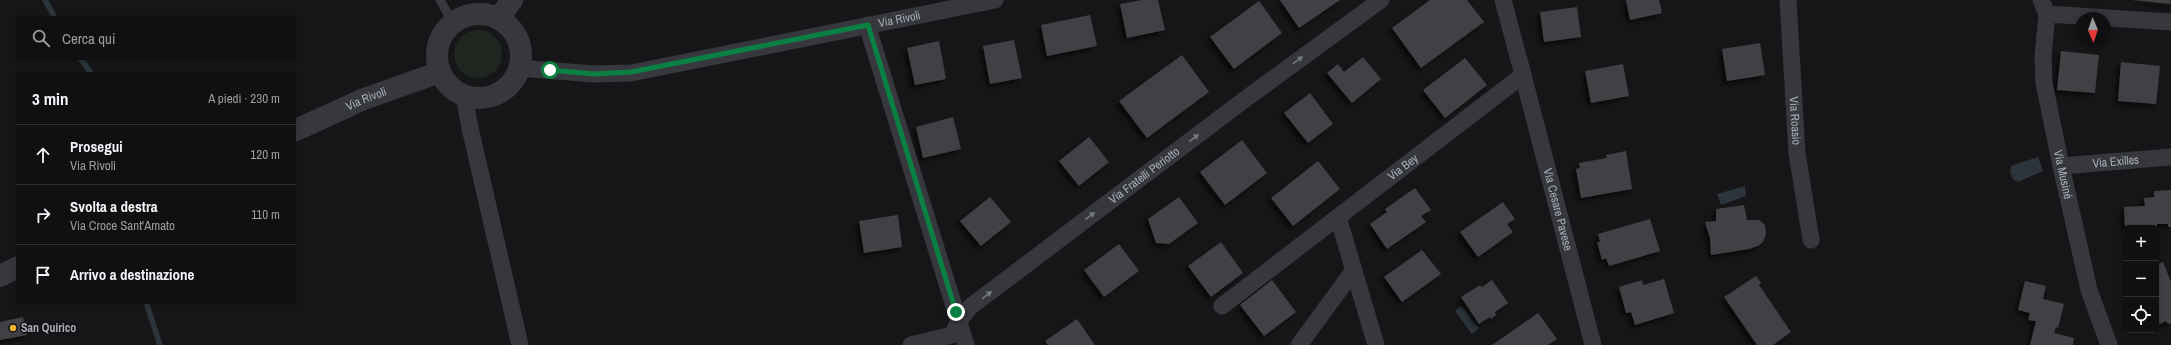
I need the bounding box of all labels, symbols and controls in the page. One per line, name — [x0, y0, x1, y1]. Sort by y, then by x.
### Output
street label: Via Rivoli — [877, 7, 922, 31]
north arrow — [2075, 12, 2111, 48]
search box — [16, 16, 296, 60]
icon: search — [30, 27, 52, 49]
text: Cerca qui — [62, 28, 115, 49]
one-way arrow — [1293, 56, 1304, 64]
route start — [541, 61, 559, 79]
street label: Via Rivoli — [343, 84, 389, 114]
text: 3 min — [32, 87, 68, 110]
text: A piedi · 230 m — [208, 90, 280, 107]
street label: Via Roasio — [1786, 96, 1805, 146]
one-way arrow — [1188, 133, 1199, 142]
text: Prosegui — [70, 136, 123, 157]
street label: Via Fratelli Periotto — [1106, 143, 1183, 207]
icon: ahead — [32, 144, 54, 166]
text: 120 m — [250, 146, 280, 163]
street label: Via Musiné — [2050, 149, 2076, 201]
street label: Via Bey — [1384, 150, 1421, 184]
street label: Via Exilles — [2092, 152, 2140, 171]
text: Via Rivoli — [70, 157, 116, 174]
street label: Via Cesare Pavese — [1540, 167, 1576, 253]
text: Svolta a destra — [70, 196, 158, 217]
icon: right — [32, 204, 54, 226]
text: 110 m — [251, 206, 280, 223]
one-way arrow — [1085, 212, 1096, 220]
text: Via Croce Sant'Amato — [70, 217, 175, 234]
map controls — [2123, 225, 2159, 333]
button: + — [2123, 225, 2159, 261]
button: − — [2123, 261, 2159, 297]
icon: arrive — [32, 264, 54, 286]
text: Arrivo a destinazione — [70, 264, 194, 285]
one-way arrow — [981, 290, 992, 299]
button: locate — [2123, 297, 2159, 333]
route end — [947, 303, 965, 321]
place label: San Quirico — [21, 320, 76, 336]
marker: San Quirico — [8, 323, 18, 333]

